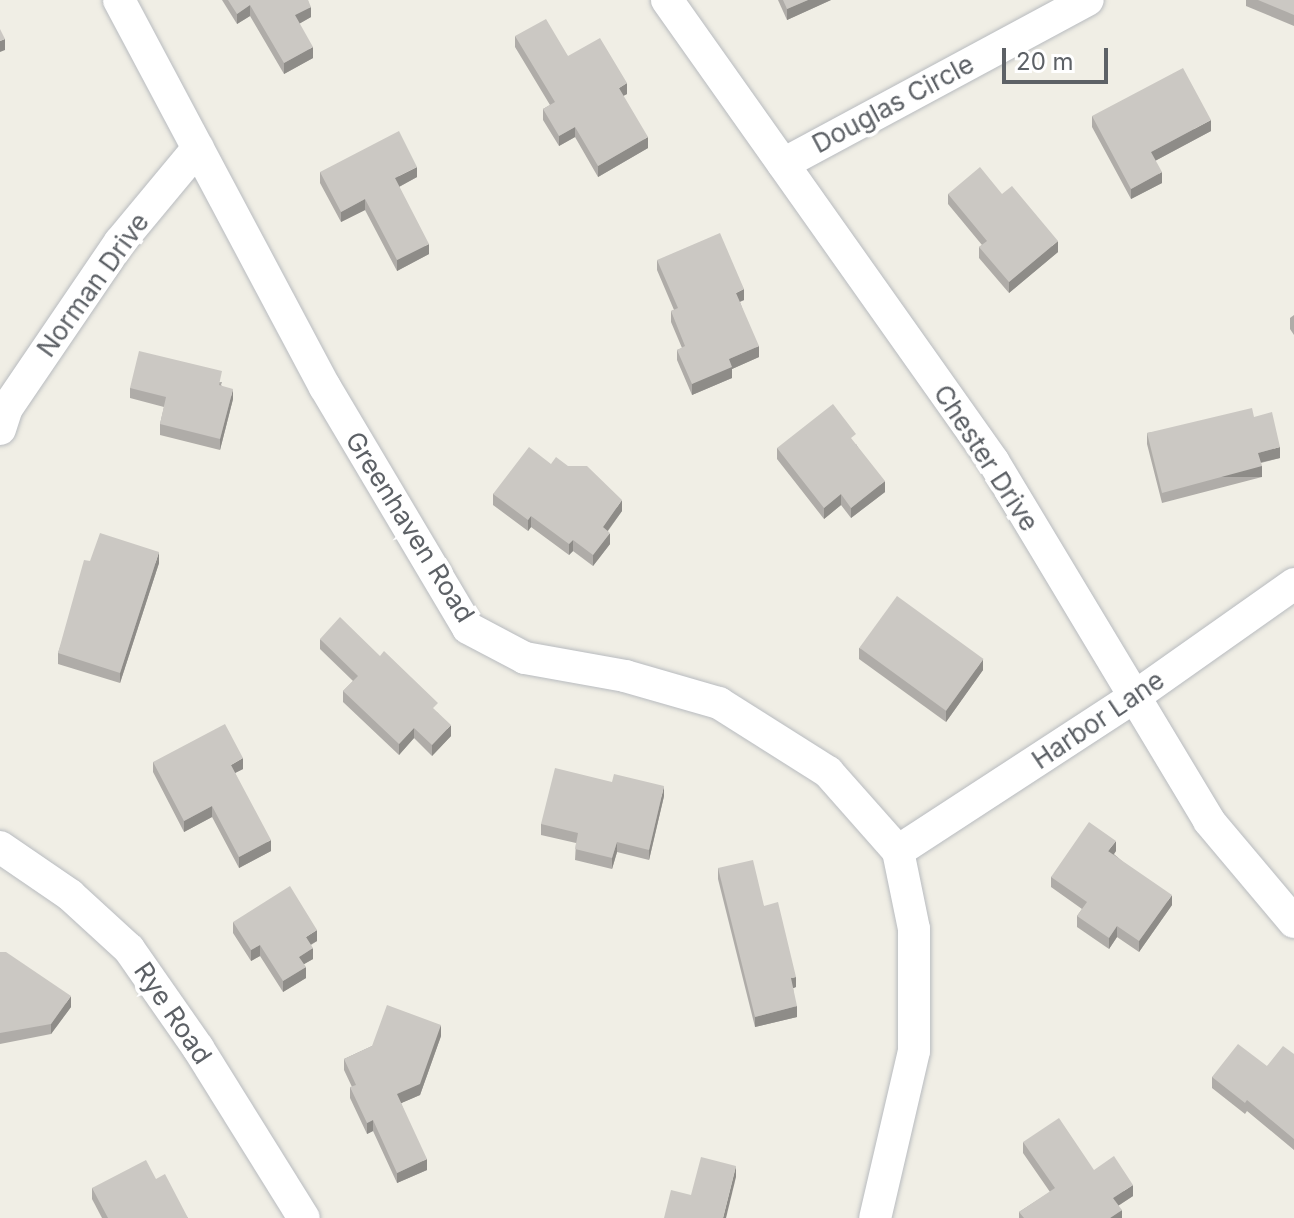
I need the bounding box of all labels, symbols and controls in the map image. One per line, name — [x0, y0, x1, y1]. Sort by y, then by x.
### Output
scale bar — [1006, 32, 1112, 82]
text: 20 m — [1016, 47, 1074, 76]
street label: Douglas Circle — [807, 48, 979, 160]
street label: Norman Drive — [30, 207, 156, 363]
street label: Chester Drive — [927, 379, 1045, 537]
street label: Greenhaven Road — [339, 426, 481, 628]
street label: Harbor Lane — [1026, 664, 1170, 776]
street label: Rye Road — [128, 956, 218, 1070]

